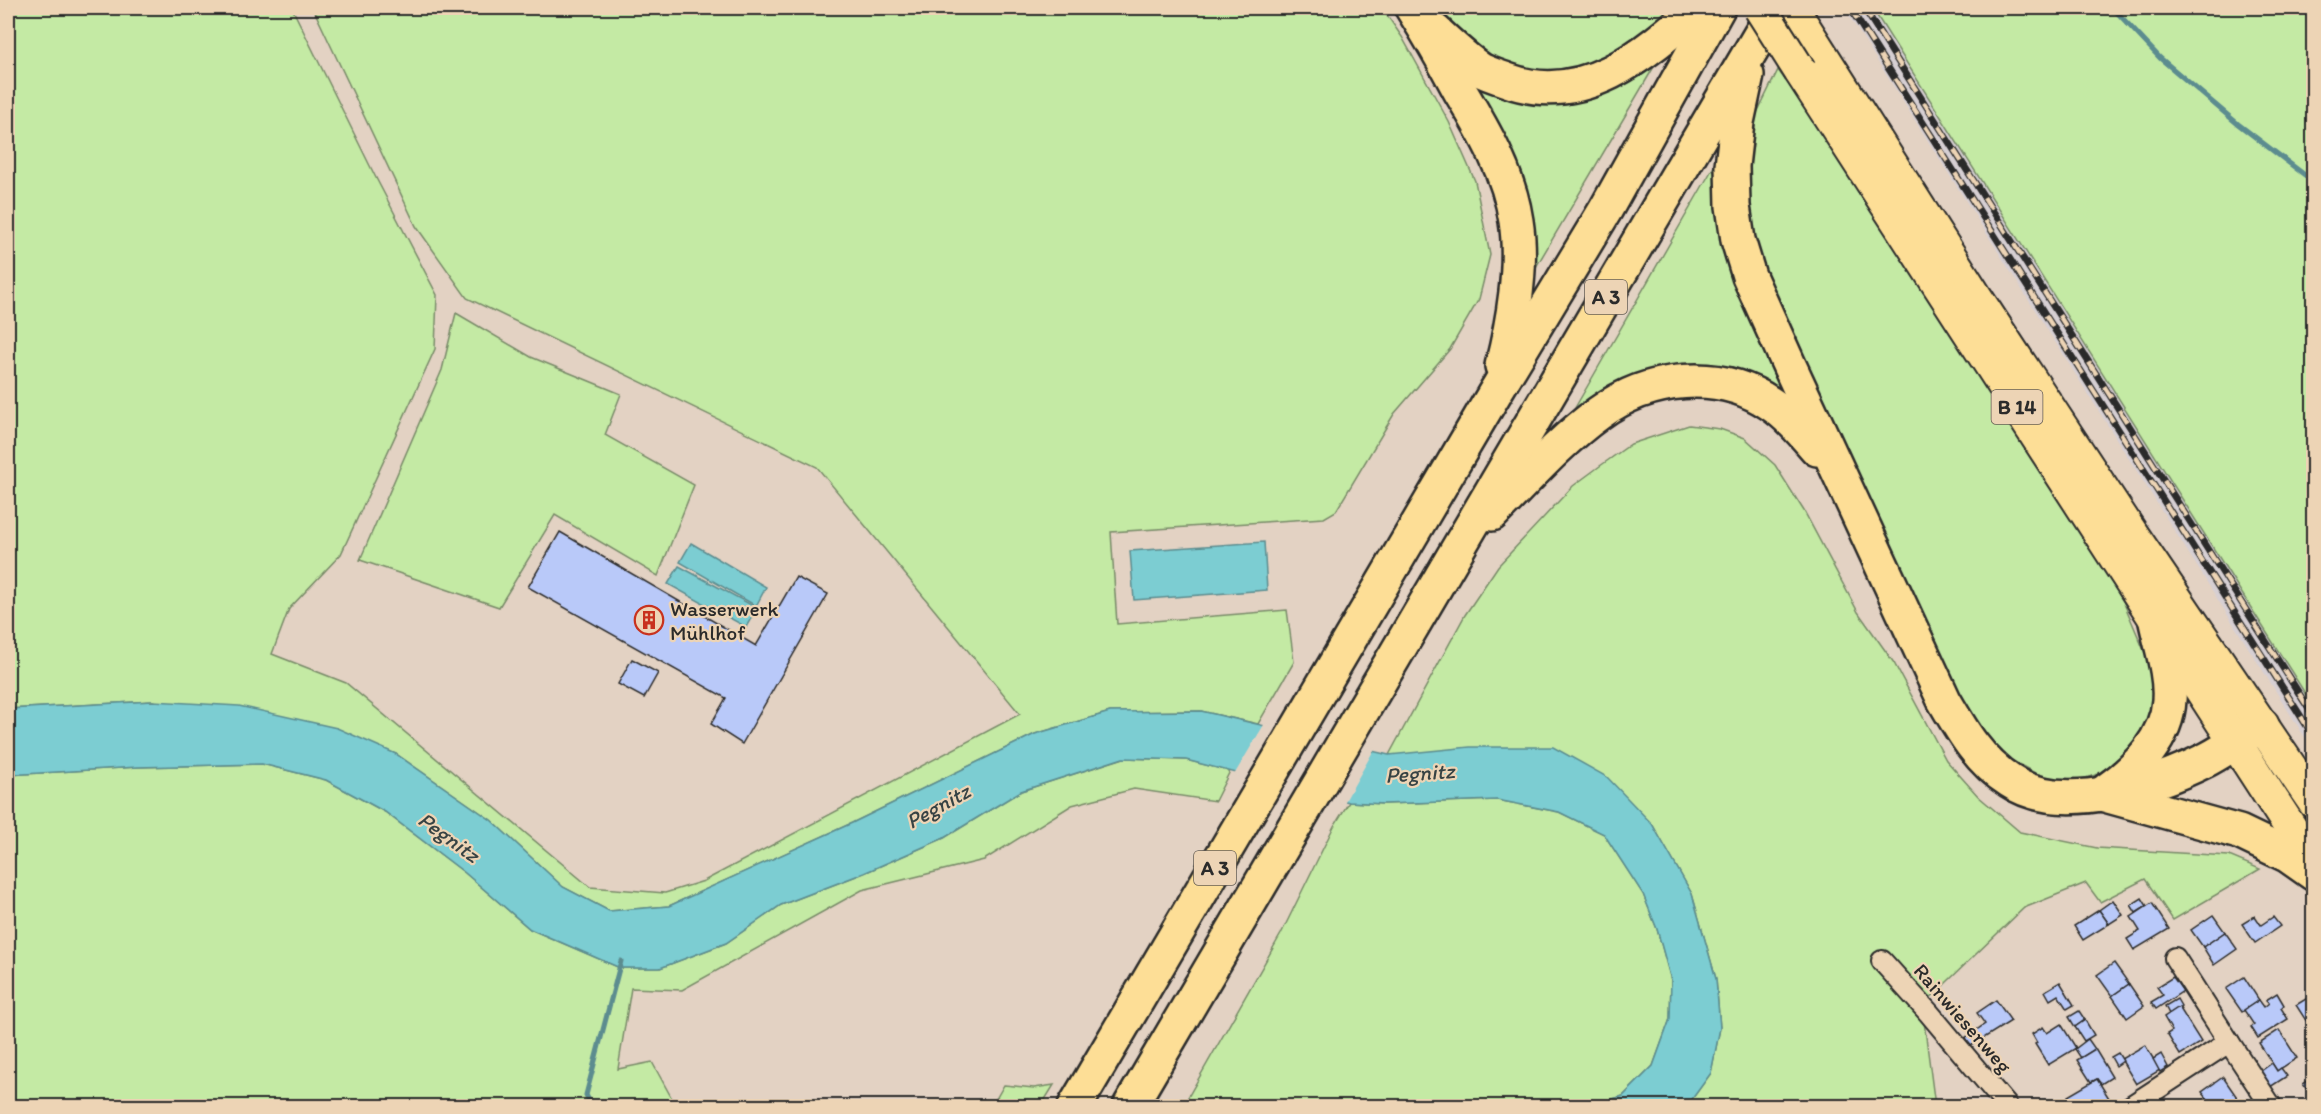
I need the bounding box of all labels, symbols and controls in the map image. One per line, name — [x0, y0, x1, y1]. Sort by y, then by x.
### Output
road number: A 3 — [1585, 280, 1627, 314]
road number: B 14 — [1992, 390, 2042, 424]
place label: Wasserwerk Mühlhof — [670, 596, 778, 645]
building icon: Wasserwerk Mühlhof — [633, 604, 665, 636]
water label: Pegnitz — [1384, 757, 1457, 789]
water label: Pegnitz — [901, 776, 977, 835]
water label: Pegnitz — [413, 806, 487, 869]
road number: A 3 — [1194, 851, 1236, 885]
street label: Rainwiesenweg — [1909, 958, 2018, 1078]

